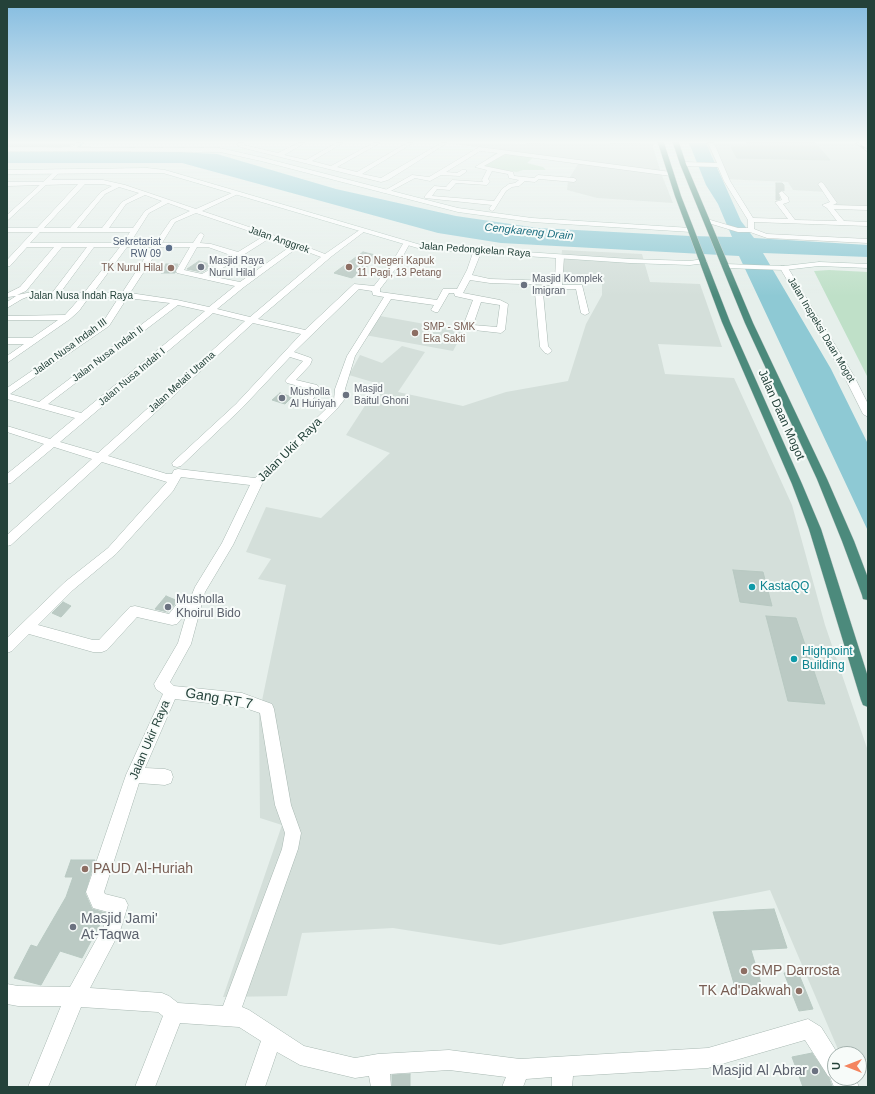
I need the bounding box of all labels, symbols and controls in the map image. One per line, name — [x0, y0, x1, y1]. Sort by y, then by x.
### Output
water label: Cengkareng Drain — [484, 221, 574, 243]
street label: Jalan Anggrek — [247, 224, 311, 256]
place label: Sekretariat RW 09 — [113, 236, 161, 260]
street label: Jalan Pedongkelan Raya — [419, 240, 531, 260]
marker: Sekretariat RW 09 — [164, 243, 174, 253]
place label: Masjid Raya Nurul Hilal — [209, 255, 264, 278]
place label: SD Negeri Kapuk 11 Pagi, 13 Petang — [357, 255, 441, 278]
place label: TK Nurul Hilal — [101, 262, 163, 274]
marker: Masjid Raya Nurul Hilal — [196, 262, 206, 272]
marker: SD Negeri Kapuk 11 Pagi, 13 Petang — [344, 262, 354, 272]
marker: TK Nurul Hilal — [166, 263, 176, 273]
place label: Masjid Komplek Imigran — [532, 273, 603, 296]
street label: Jalan Inspeksi Daan Mogot — [785, 275, 857, 385]
marker: Masjid Komplek Imigran — [519, 280, 529, 290]
street label: Jalan Nusa Indah Raya — [29, 290, 133, 302]
street label: Jalan Nusa Indah III — [30, 316, 110, 378]
place label: SMP - SMK Eka Sakti — [423, 321, 475, 344]
street label: Jalan Nusa Indah II — [70, 323, 146, 385]
marker: SMP - SMK Eka Sakti — [410, 328, 420, 338]
street label: Jalan Nusa Indah I — [96, 346, 168, 408]
street label: Jalan Melati Utama — [146, 349, 218, 415]
street label: Jalan Daan Mogot — [755, 368, 807, 462]
place label: Masjid Baitul Ghoni — [354, 383, 408, 406]
place label: Musholla Al Huriyah — [290, 386, 336, 410]
marker: Masjid Baitul Ghoni — [341, 390, 351, 400]
marker: Musholla Al Huriyah — [277, 393, 287, 403]
street label: Jalan Ukir Raya — [255, 415, 325, 485]
place label: KastaQQ — [760, 580, 809, 594]
marker: KastaQQ — [747, 582, 757, 592]
place label: Musholla Khoirul Bido — [176, 593, 241, 621]
marker: Musholla Khoirul Bido — [163, 602, 173, 612]
place label: Highpoint Building — [802, 645, 853, 673]
marker: Highpoint Building — [789, 654, 799, 664]
street label: Gang RT 7 — [184, 685, 254, 713]
street label: Jalan Ukir Raya — [127, 698, 173, 782]
place label: PAUD Al-Huriah — [93, 861, 193, 877]
marker: PAUD Al-Huriah — [80, 864, 90, 874]
place label: Masjid Jami' At-Taqwa — [81, 911, 158, 944]
marker: Masjid Jami' At-Taqwa — [68, 922, 78, 932]
place label: SMP Darrosta — [752, 963, 840, 979]
marker: SMP Darrosta — [739, 966, 749, 976]
place label: TK Ad'Dakwah — [699, 983, 791, 999]
marker: TK Ad'Dakwah — [794, 986, 804, 996]
north arrow — [827, 1046, 867, 1086]
text: U — [830, 1062, 842, 1070]
place label: Masjid Al Abrar — [712, 1063, 807, 1079]
marker: Masjid Al Abrar — [810, 1066, 820, 1076]

